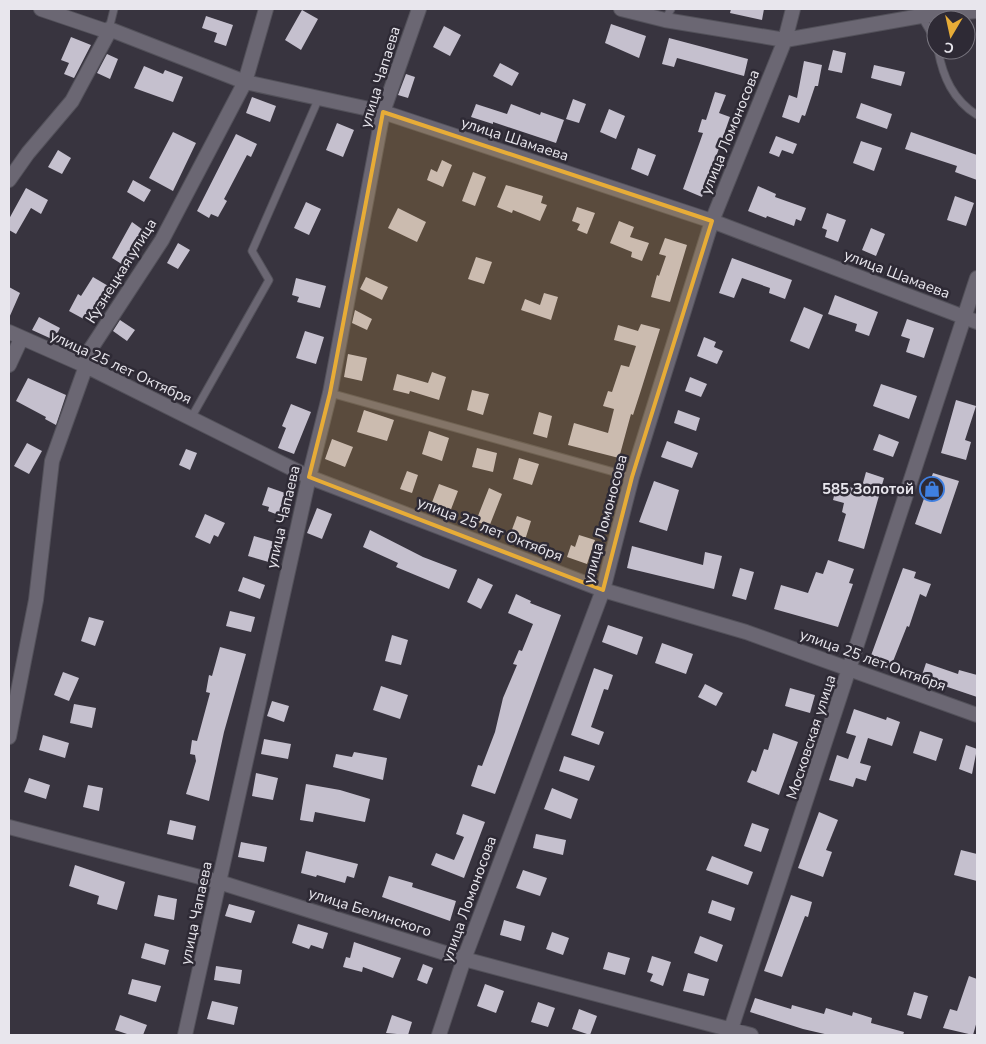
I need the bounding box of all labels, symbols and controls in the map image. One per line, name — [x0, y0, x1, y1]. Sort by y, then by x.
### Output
north arrow — [926, 10, 976, 60]
street label: улица Чапаева — [355, 24, 405, 130]
text: С — [942, 37, 955, 57]
street label: улица Ломоносова — [696, 67, 764, 197]
street label: улица Шамаева — [459, 112, 571, 166]
street label: Кузнецкая улица — [81, 215, 161, 327]
street label: улица Шамаева — [841, 245, 953, 303]
street label: улица 25 лет Октября — [47, 325, 195, 409]
street label: улица Ломоносова — [578, 452, 632, 586]
street label: улица Чапаева — [261, 464, 305, 570]
shop icon: 585 Золотой — [919, 476, 945, 502]
place label: 585 Золотой — [822, 479, 914, 499]
street label: улица 25 лет Октября — [414, 492, 566, 566]
street label: улица 25 лет Октября — [797, 624, 949, 696]
street label: Московская улица — [781, 672, 841, 802]
street label: улица Ломоносова — [437, 833, 501, 965]
street label: улица Чапаева — [175, 859, 217, 967]
street label: улица Белинского — [306, 883, 434, 941]

